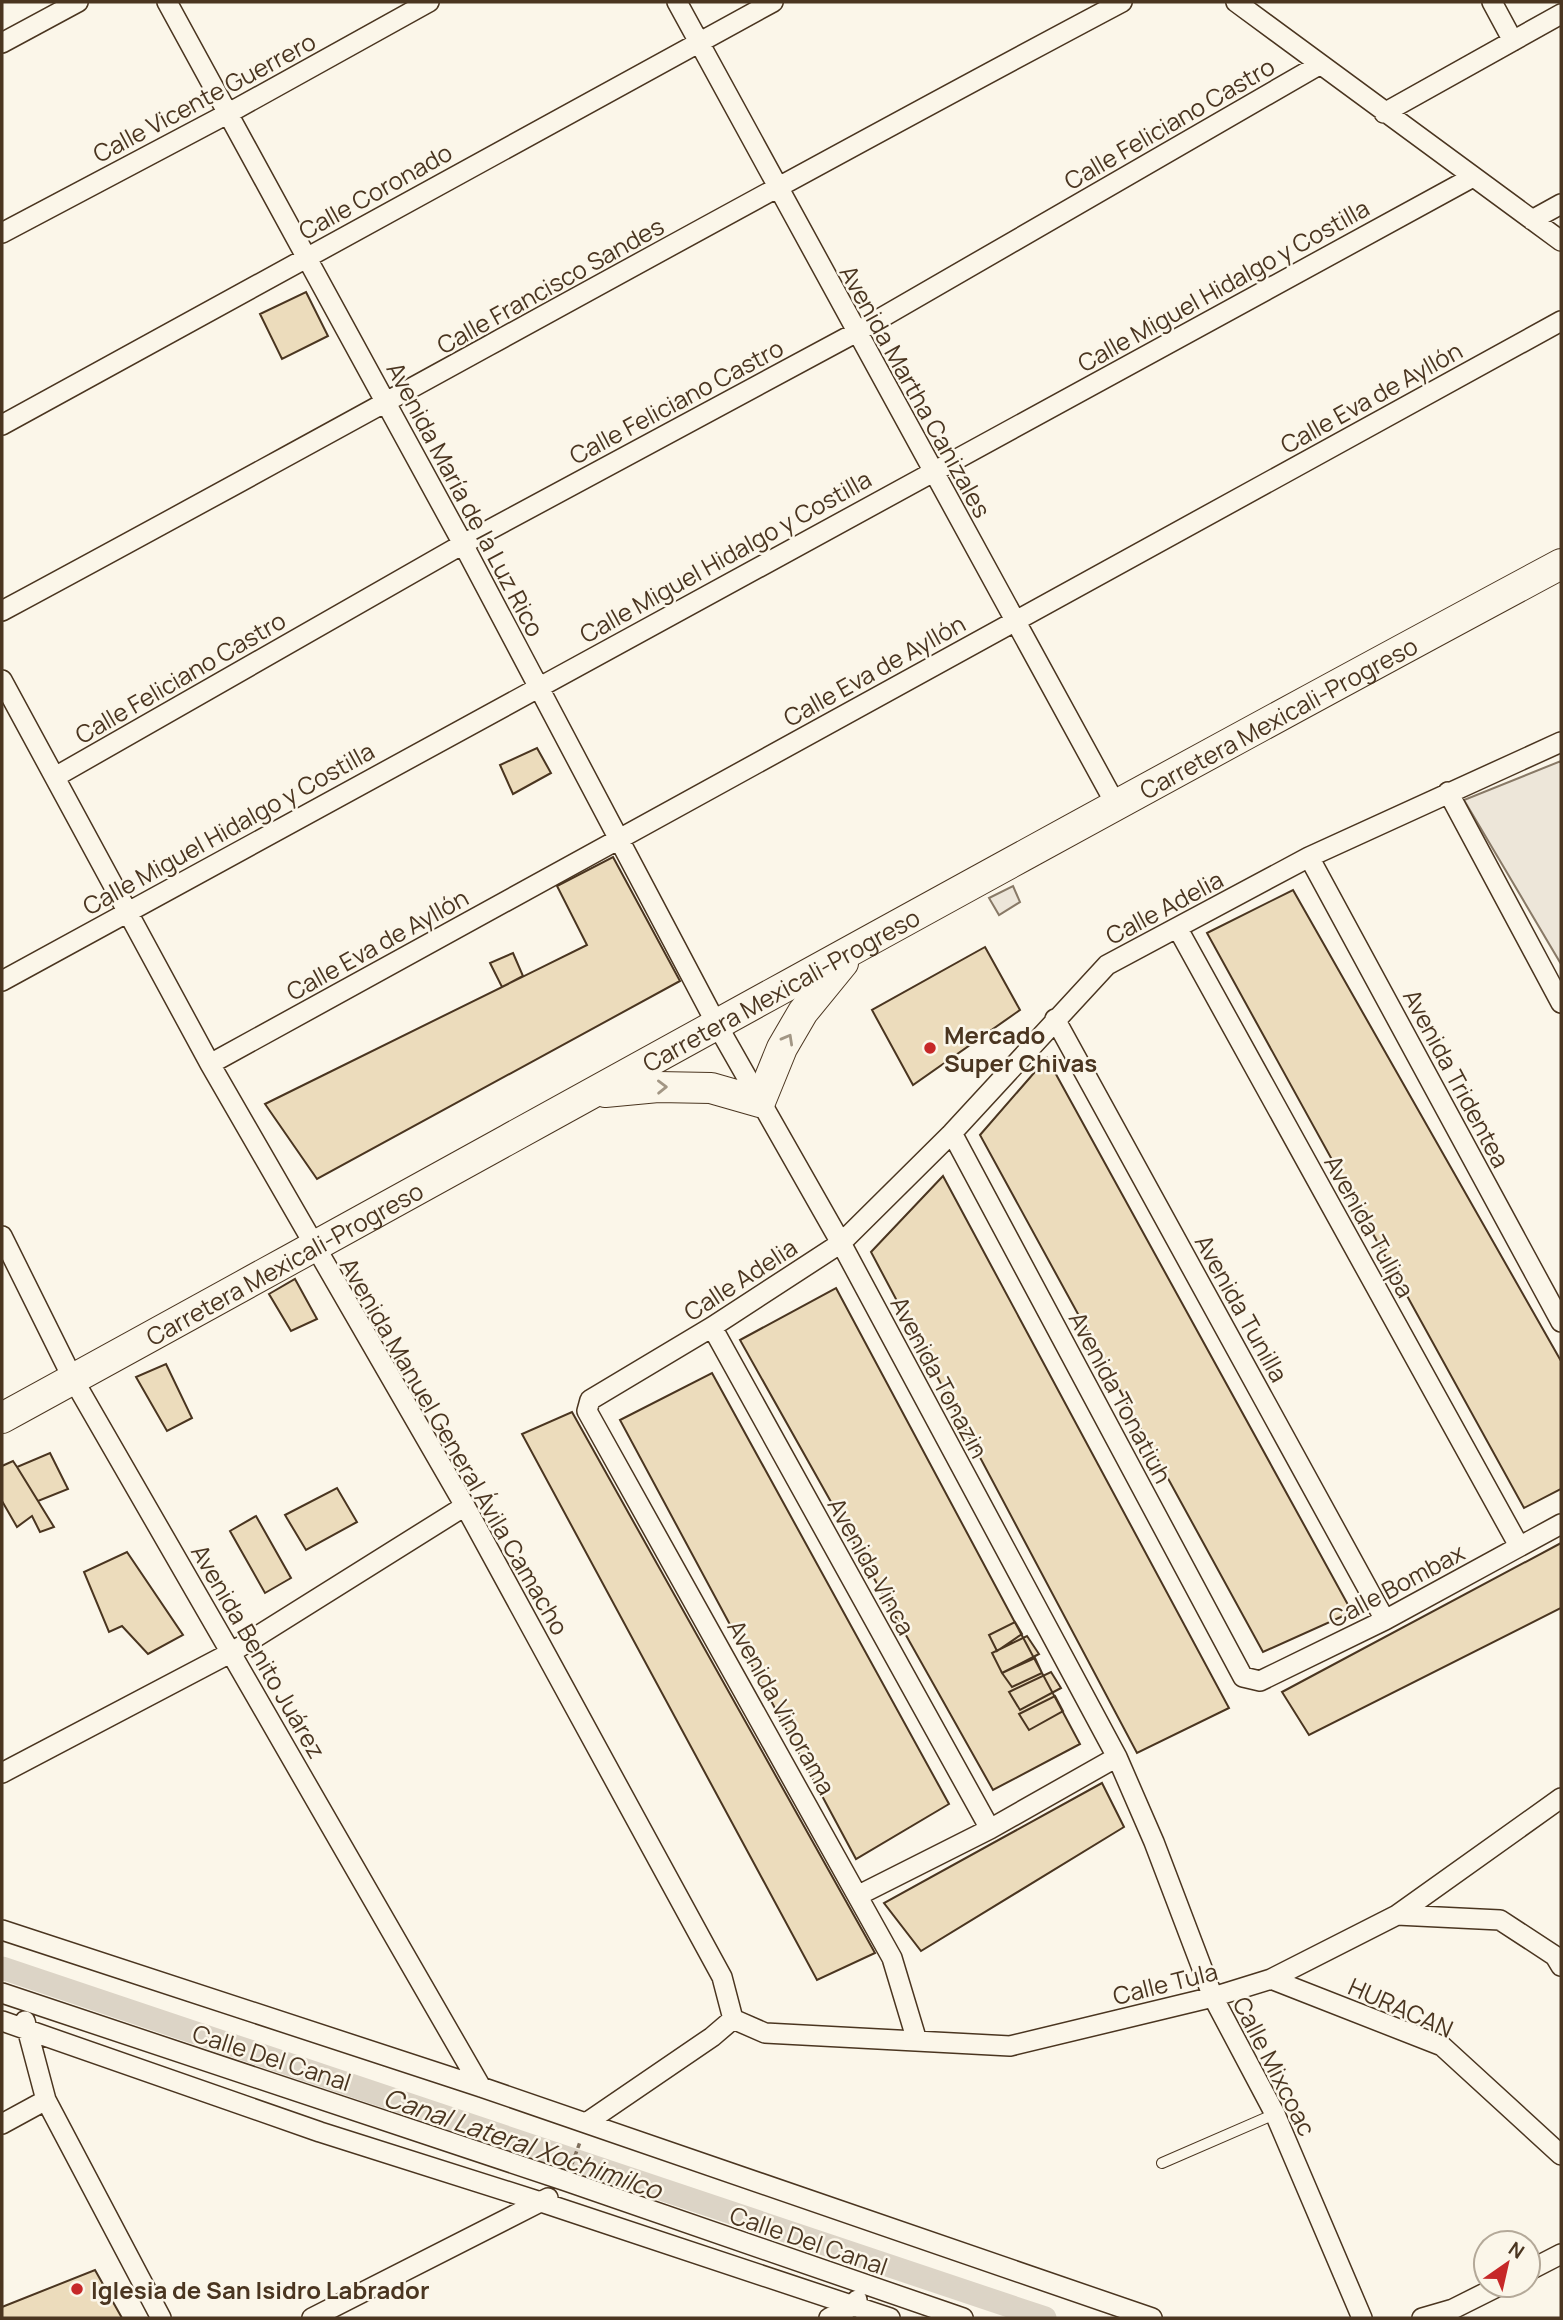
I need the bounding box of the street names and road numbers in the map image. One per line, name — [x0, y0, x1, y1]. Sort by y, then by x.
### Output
street label: Calle Vicente Guerrero — [87, 24, 321, 170]
street label: Calle Feliciano Castro — [1058, 49, 1280, 197]
street label: Calle Coronado — [292, 135, 458, 247]
street label: Calle Miguel Hidalgo y Costilla — [1071, 191, 1375, 379]
street label: Calle Francisco Sandes — [431, 209, 669, 361]
street label: Avenida Martha Canizales — [833, 259, 999, 523]
street label: Calle Feliciano Castro — [563, 331, 789, 471]
street label: Calle Eva de Ayllón — [1274, 333, 1468, 461]
street label: Avenida María de la Luz Rico — [380, 356, 552, 642]
street label: Calle Miguel Hidalgo y Costilla — [573, 462, 877, 650]
street label: Calle Feliciano Castro — [69, 603, 291, 751]
street label: Calle Eva de Ayllón — [777, 606, 971, 734]
street label: Carretera Mexicali-Progreso — [1133, 628, 1423, 806]
street label: Calle Miguel Hidalgo y Costilla — [76, 734, 380, 922]
street label: Calle Adelia — [1100, 862, 1228, 952]
street label: Calle Eva de Ayllón — [280, 880, 474, 1008]
street label: Carretera Mexicali-Progreso — [636, 900, 925, 1079]
street label: Avenida Tridentea — [1396, 983, 1518, 1173]
street label: Avenida Tulipa — [1317, 1149, 1423, 1303]
street label: Carretera Mexicali-Progreso — [140, 1173, 429, 1352]
street label: Avenida Tunilla — [1188, 1228, 1296, 1388]
street label: Calle Adelia — [677, 1230, 803, 1328]
street label: Avenida Manuel General Ávila Camacho — [333, 1251, 577, 1641]
street label: Avenida Tonazin — [884, 1290, 996, 1464]
street label: Avenida Tonatiuh — [1062, 1305, 1180, 1489]
street label: Avenida Vinca — [821, 1491, 923, 1641]
street label: Calle Bombax — [1322, 1535, 1470, 1635]
street label: Avenida Benito Juárez — [184, 1538, 334, 1764]
street label: Avenida Vinorama — [720, 1614, 844, 1800]
street label: Calle Tula — [1109, 1954, 1221, 2012]
street label: HURACAN — [1343, 1969, 1459, 2045]
street label: Calle Mixcoac — [1226, 1991, 1324, 2141]
street label: Calle Del Canal — [189, 2016, 355, 2098]
street label: Calle Del Canal — [726, 2198, 892, 2282]

